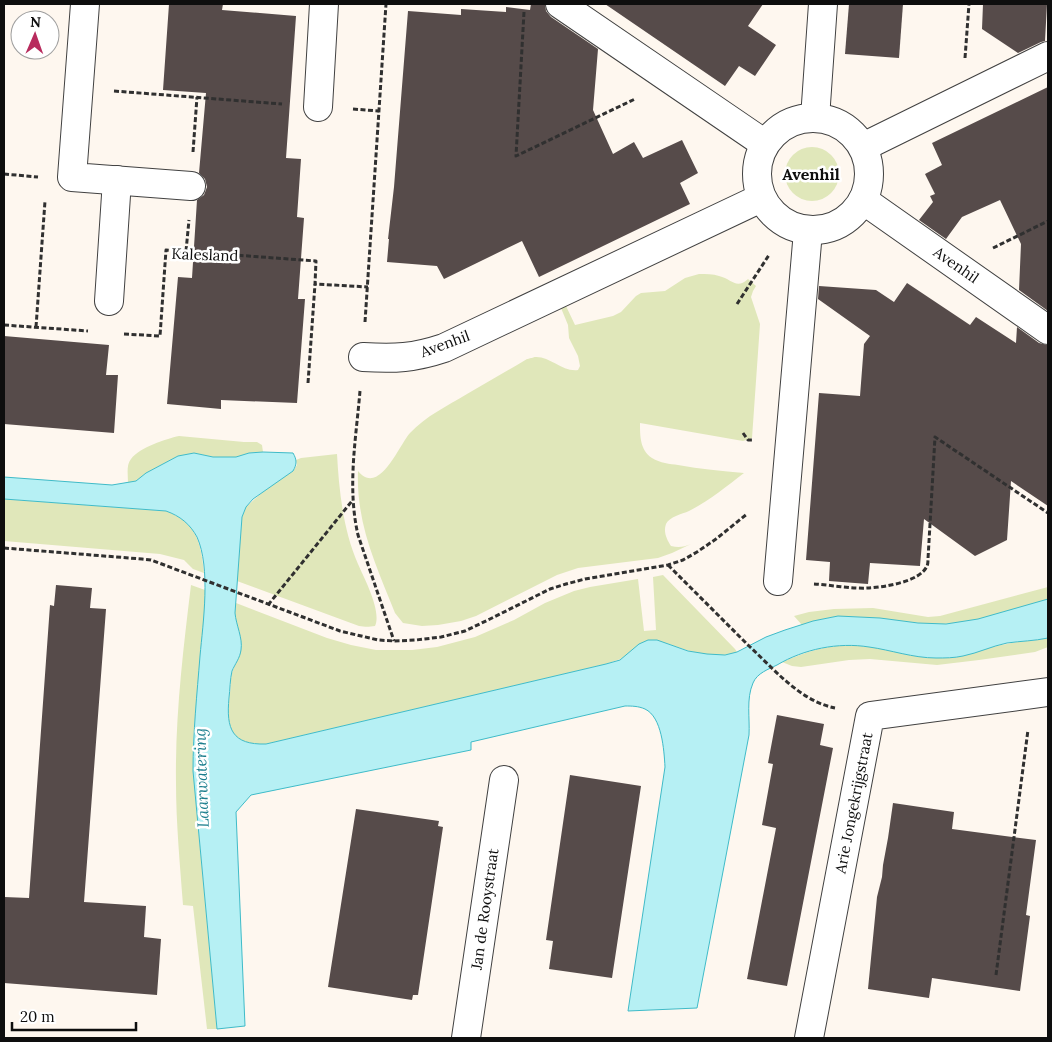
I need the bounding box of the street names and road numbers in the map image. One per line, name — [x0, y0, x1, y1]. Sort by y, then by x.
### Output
street label: Avenhil — [929, 242, 983, 287]
street label: Kalesland — [171, 244, 239, 265]
street label: Avenhil — [417, 326, 472, 362]
street label: Arie Jongekrijgstraat — [830, 731, 877, 876]
street label: Jan de Rooystraat — [466, 847, 502, 972]

